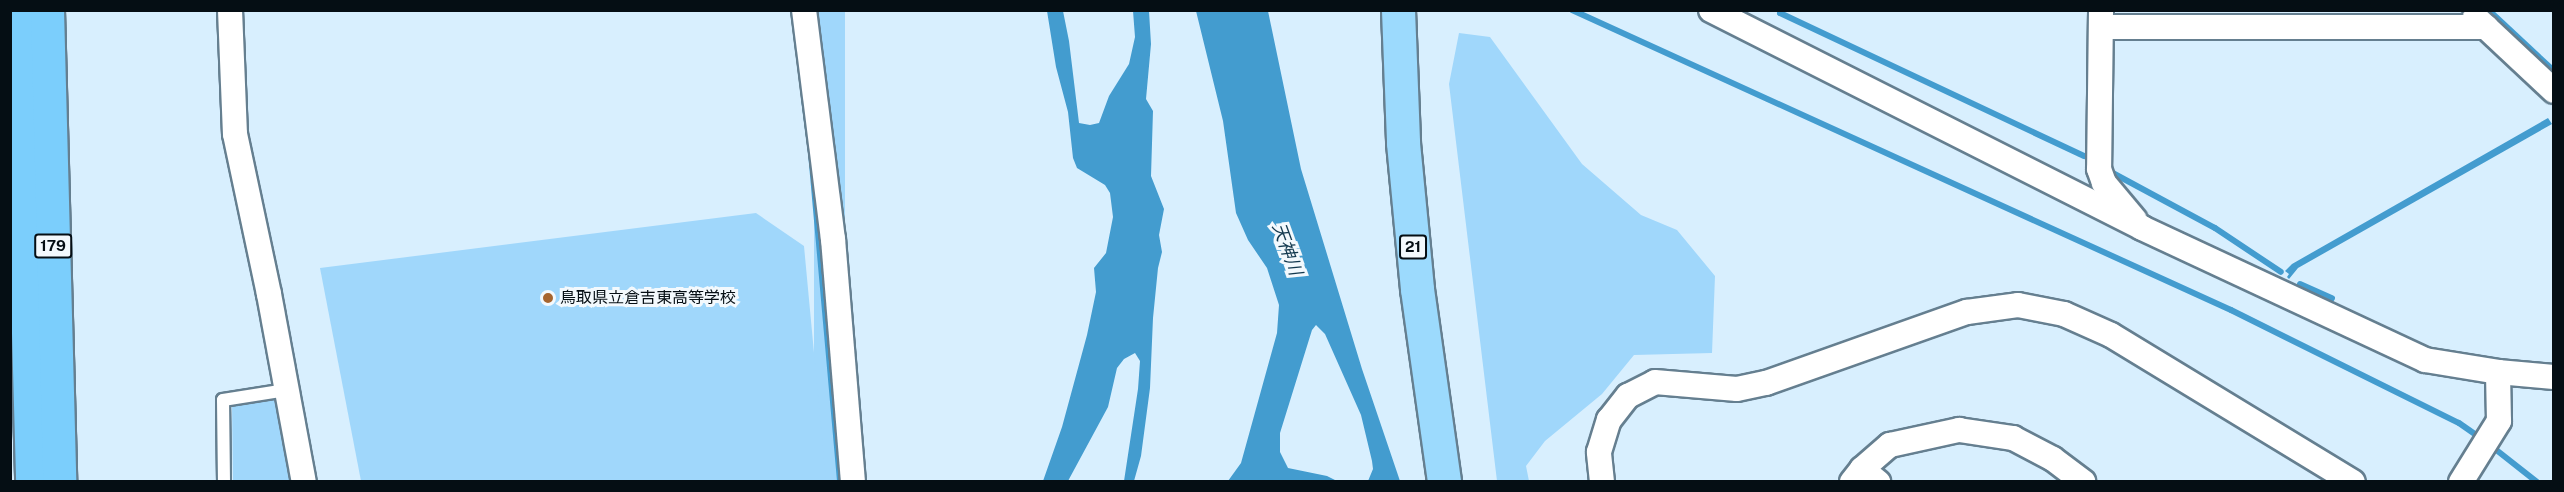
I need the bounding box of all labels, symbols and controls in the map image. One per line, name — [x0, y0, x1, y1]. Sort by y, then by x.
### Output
water label: 天神川 — [1268, 220, 1306, 278]
road number: 179 — [34, 234, 72, 258]
road number: 21 — [1398, 235, 1428, 259]
place label: 鳥取県立倉吉東高等学校 — [560, 288, 736, 308]
marker: 鳥取県立倉吉東高等学校 — [541, 291, 555, 305]

